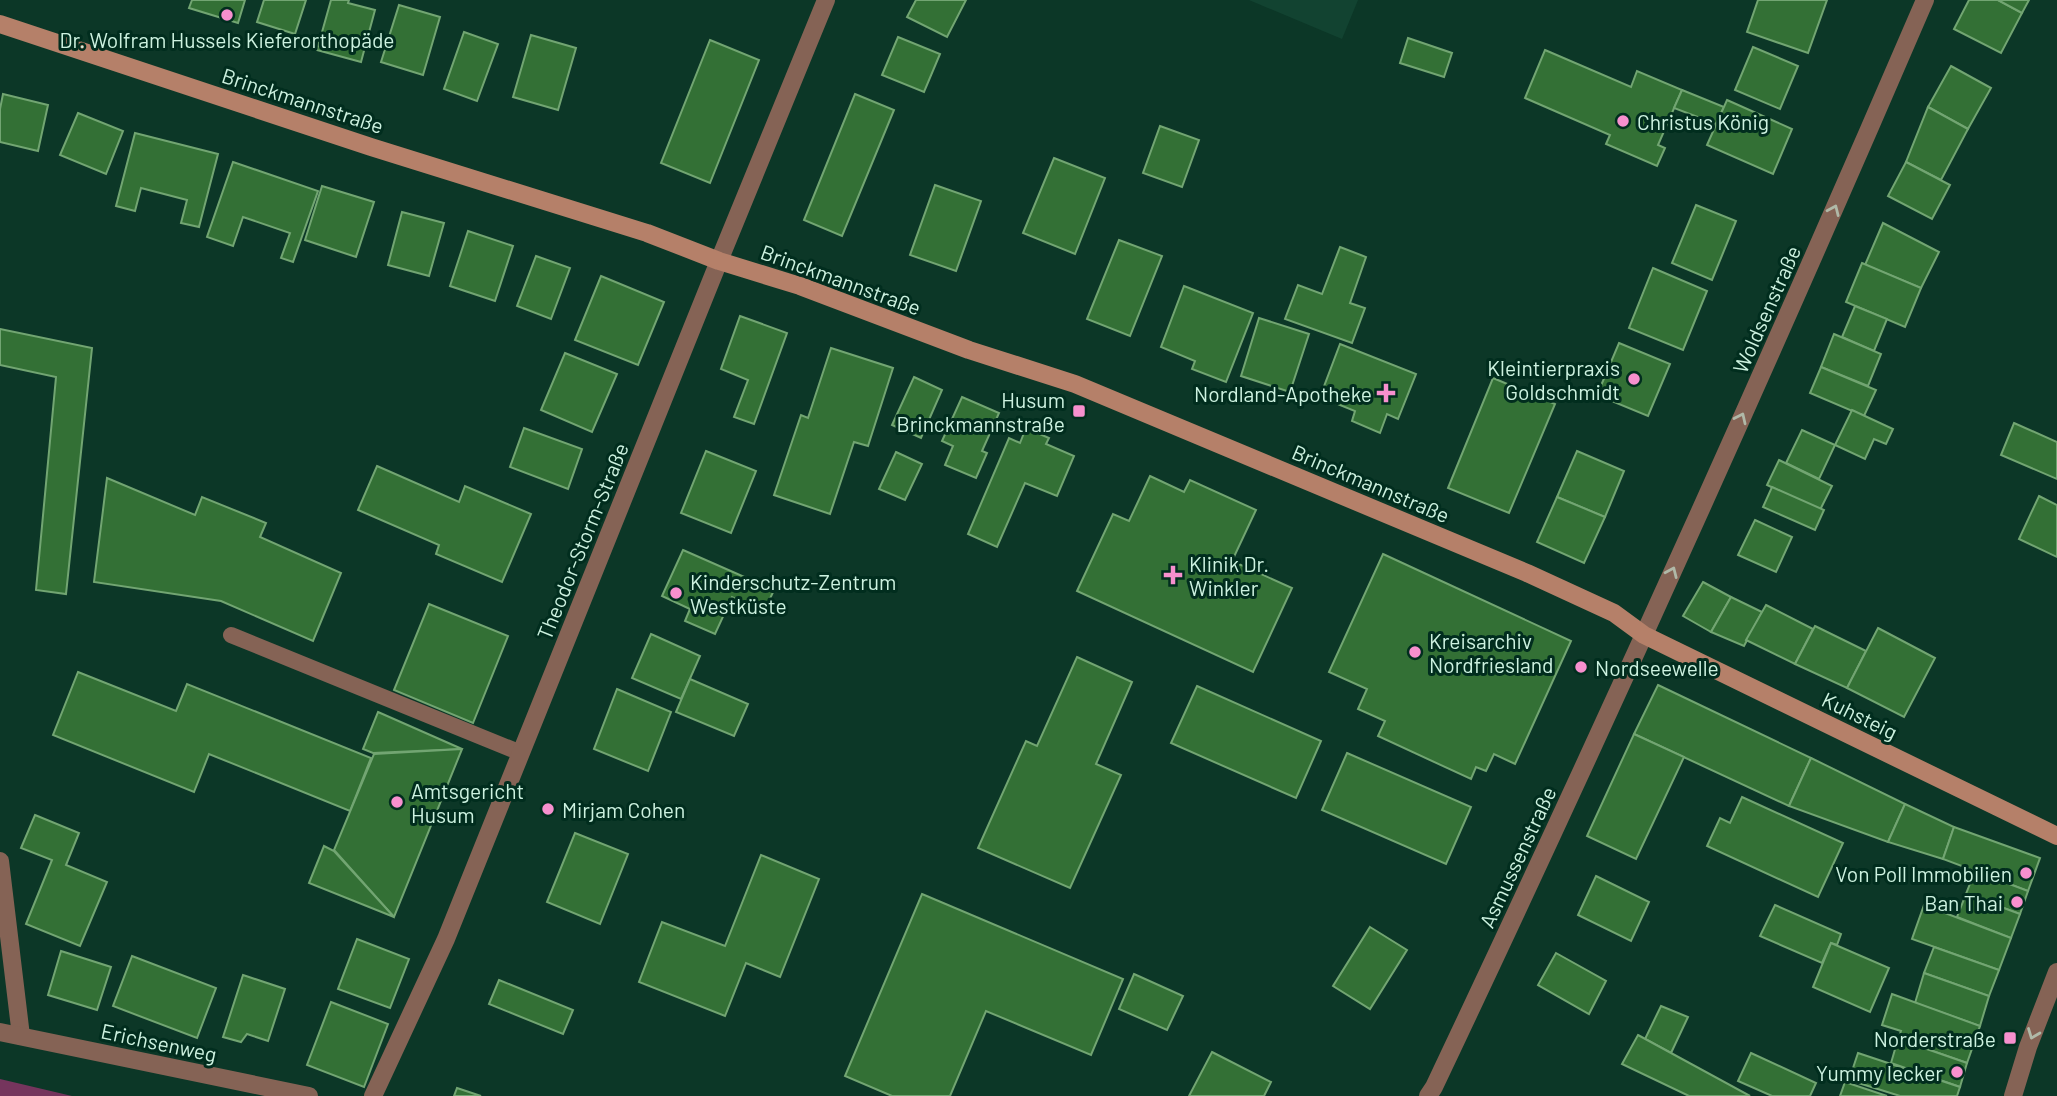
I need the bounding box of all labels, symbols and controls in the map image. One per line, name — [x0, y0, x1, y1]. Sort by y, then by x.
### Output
marker: Dr. Wolfram Hussels Kieferorthopäde — [219, 7, 235, 23]
place label: Dr. Wolfram Hussels Kieferorthopäde — [59, 27, 395, 52]
street label: Brinckmannstraße — [219, 62, 387, 138]
place label: Christus König — [1637, 109, 1769, 134]
marker: Christus König — [1615, 113, 1631, 129]
one-way arrow — [1826, 205, 1840, 217]
street label: Brinckmannstraße — [758, 238, 924, 320]
street label: Woldsenstraße — [1727, 241, 1805, 377]
place label: Kleintierpraxis Goldschmidt — [1487, 355, 1620, 404]
marker: Kleintierpraxis Goldschmidt — [1626, 371, 1642, 387]
place label: Nordland-Apotheke — [1194, 381, 1372, 406]
marker: Nordland-Apotheke — [1378, 385, 1394, 401]
place label: Husum Brinckmannstraße — [897, 387, 1065, 436]
marker: Husum Brinckmannstraße — [1071, 403, 1087, 419]
one-way arrow — [1733, 413, 1747, 425]
street label: Theodor-Storm-Straße — [531, 439, 633, 643]
street label: Brinckmannstraße — [1289, 439, 1453, 527]
place label: Klinik Dr. Winkler — [1189, 551, 1269, 600]
marker: Klinik Dr. Winkler — [1163, 565, 1183, 585]
one-way arrow — [1664, 567, 1678, 580]
place label: Kinderschutz-Zentrum Westküste — [690, 569, 896, 618]
marker: Kinderschutz-Zentrum Westküste — [668, 585, 684, 601]
place label: Kreisarchiv Nordfriesland — [1429, 628, 1553, 677]
marker: Kreisarchiv Nordfriesland — [1407, 644, 1423, 660]
place label: Nordseewelle — [1595, 655, 1719, 680]
marker: Nordseewelle — [1573, 659, 1589, 675]
street label: Kuhsteig — [1818, 686, 1902, 744]
place label: Amtsgericht Husum — [411, 778, 524, 827]
street label: Asmussenstraße — [1473, 782, 1561, 932]
marker: Amtsgericht Husum — [389, 794, 405, 810]
place label: Mirjam Cohen — [562, 797, 685, 822]
marker: Mirjam Cohen — [540, 801, 556, 817]
place label: Von Poll Immobilien — [1835, 861, 2012, 886]
marker: Von Poll Immobilien — [2018, 865, 2034, 881]
place label: Ban Thai — [1924, 890, 2003, 915]
marker: Ban Thai — [2009, 894, 2025, 910]
street label: Erichsenweg — [99, 1018, 219, 1066]
place label: Norderstraße — [1874, 1026, 1996, 1051]
one-way arrow — [2028, 1027, 2042, 1039]
marker: Norderstraße — [2002, 1030, 2018, 1046]
place label: Yummy lecker — [1816, 1060, 1943, 1085]
marker: Yummy lecker — [1949, 1064, 1965, 1080]

